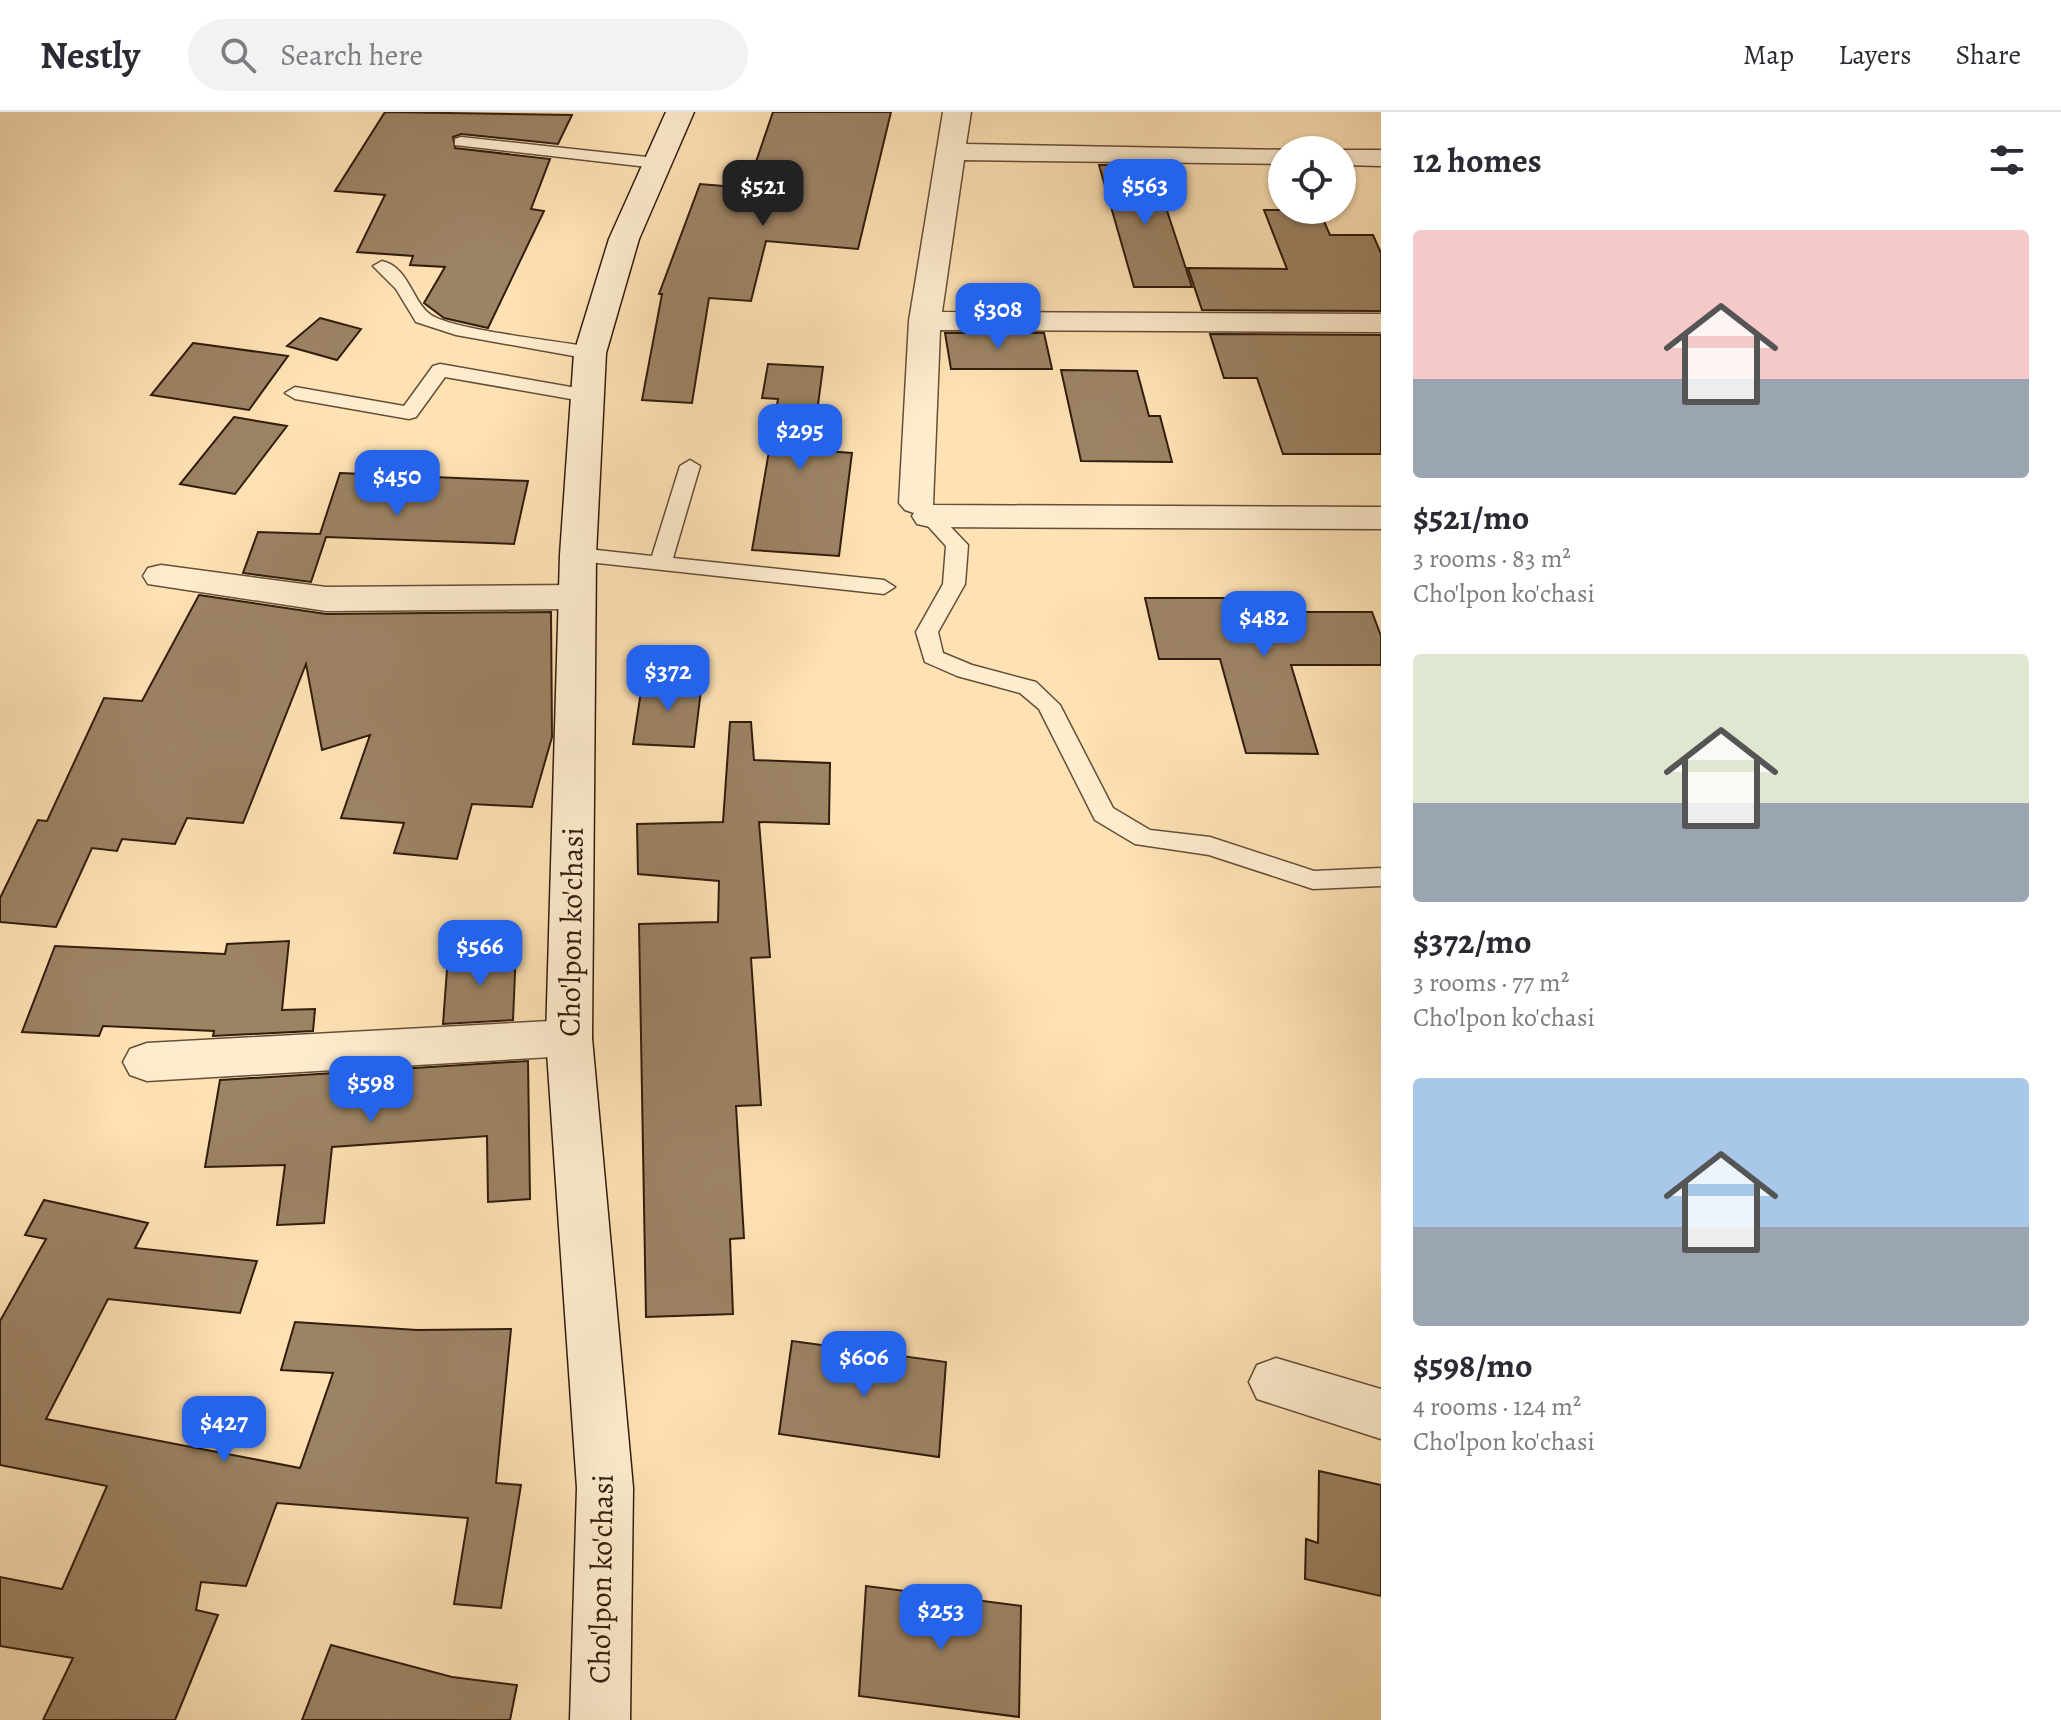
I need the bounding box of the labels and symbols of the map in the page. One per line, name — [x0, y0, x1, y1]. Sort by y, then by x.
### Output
pin: $563 — [1098, 159, 1192, 227]
pin: $521 — [716, 160, 810, 228]
pin: $308 — [951, 283, 1045, 351]
pin: $295 — [753, 404, 847, 472]
pin: $450 — [350, 450, 444, 518]
pin: $482 — [1217, 591, 1311, 659]
pin: $372 — [621, 645, 715, 713]
street label: Cho'lpon ko'chasi — [549, 827, 593, 1037]
pin: $566 — [433, 920, 527, 988]
pin: $598 — [324, 1056, 418, 1124]
pin: $606 — [817, 1331, 911, 1399]
pin: $427 — [177, 1396, 271, 1464]
street label: Cho'lpon ko'chasi — [579, 1474, 623, 1684]
pin: $253 — [894, 1584, 988, 1652]

